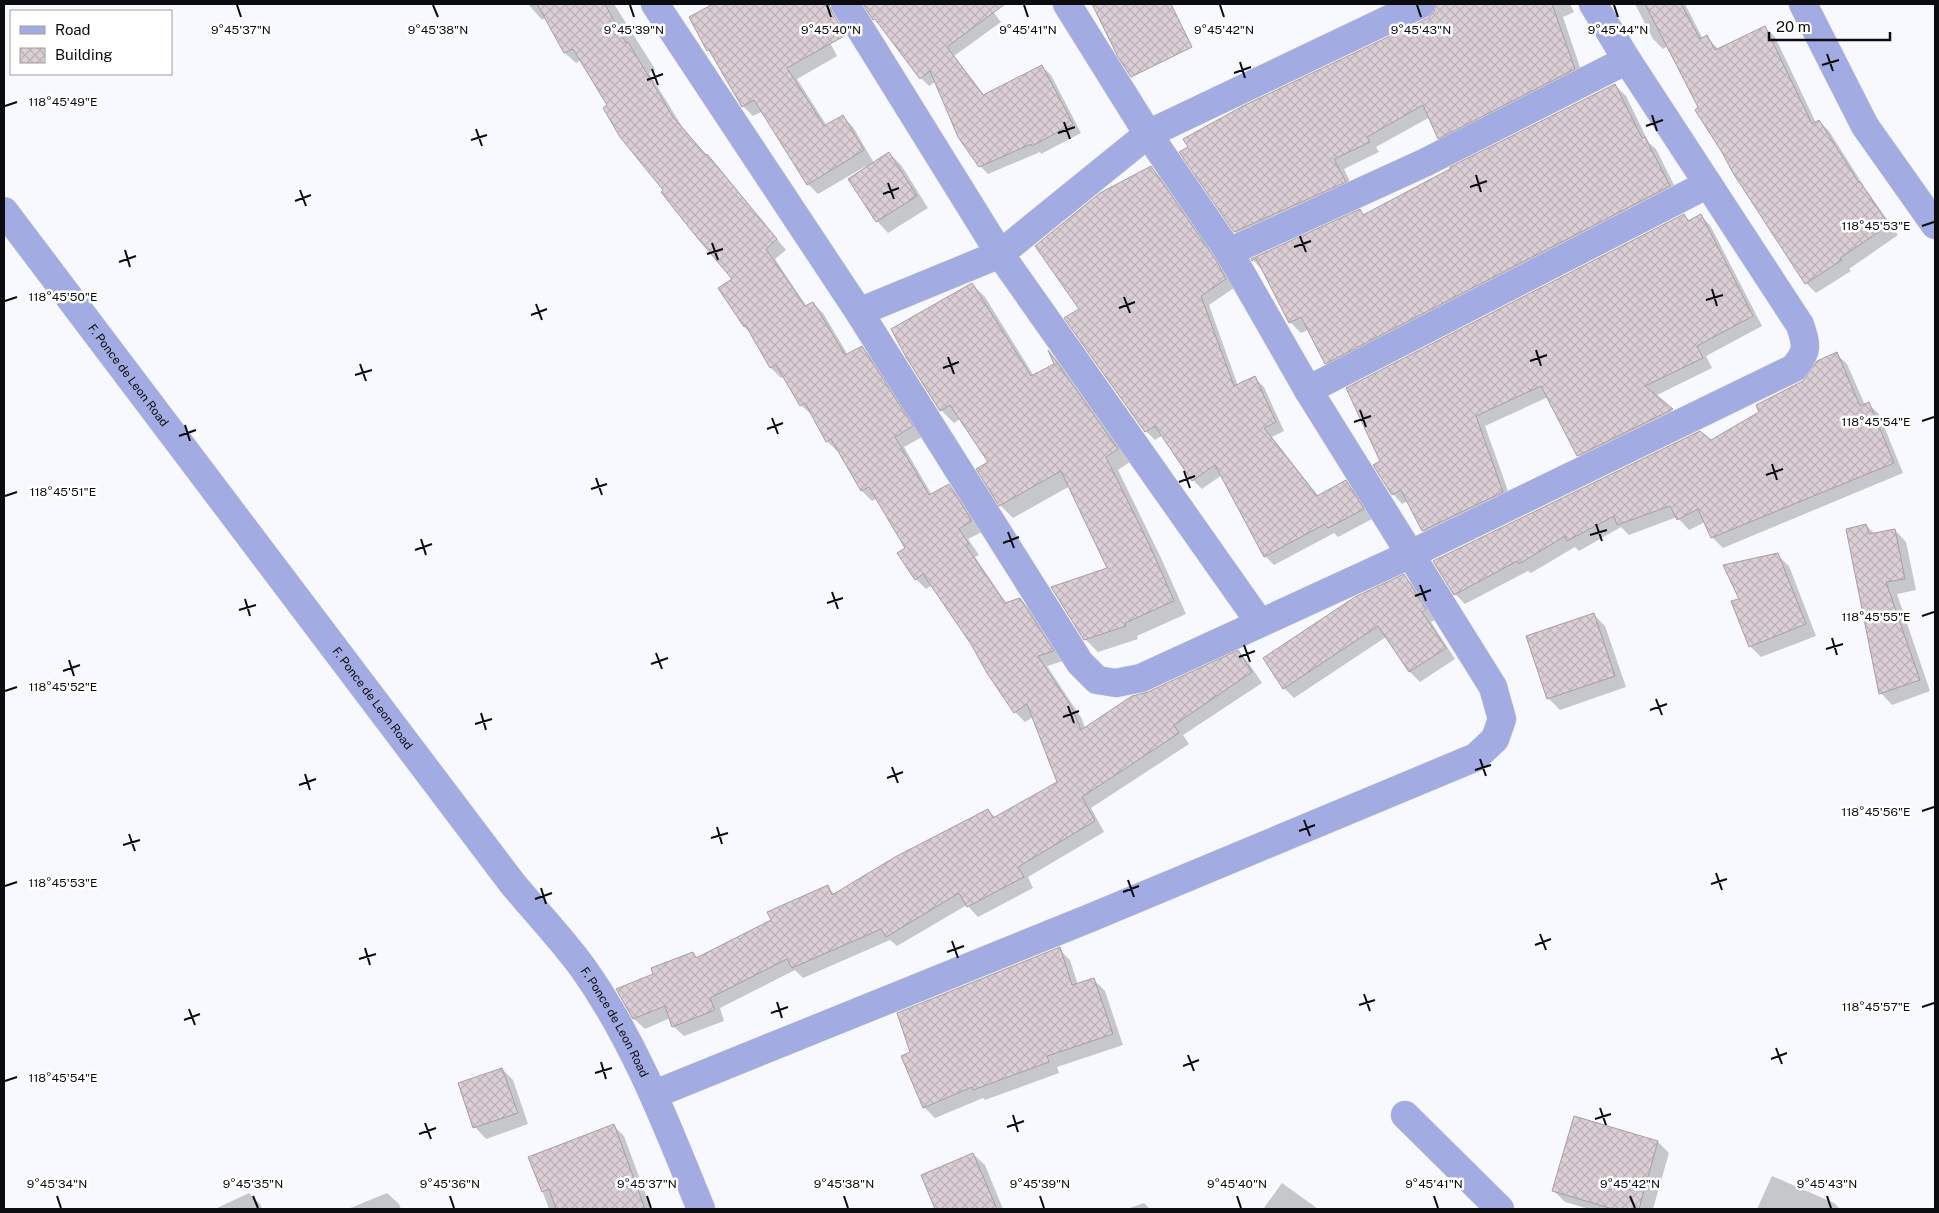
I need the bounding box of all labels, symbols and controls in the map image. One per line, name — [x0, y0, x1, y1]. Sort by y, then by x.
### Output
legend — [10, 10, 172, 75]
scale bar — [1769, 10, 1890, 42]
text: 20 m — [1776, 18, 1811, 35]
text: Road — [55, 21, 91, 38]
text: 9°45'37"N — [211, 23, 271, 37]
text: 9°45'38"N — [408, 23, 468, 37]
text: 9°45'39"N — [604, 23, 664, 37]
text: 9°45'40"N — [801, 23, 861, 37]
text: 9°45'41"N — [999, 23, 1057, 37]
text: 9°45'42"N — [1194, 23, 1254, 37]
text: 9°45'43"N — [1391, 23, 1451, 37]
text: 9°45'44"N — [1588, 23, 1648, 37]
text: Building — [55, 46, 113, 63]
text: 118°45'49"E — [29, 95, 97, 109]
text: 118°45'53"E — [1842, 219, 1911, 233]
text: 118°45'50"E — [29, 290, 97, 304]
street label: F. Ponce de Leon Road — [85, 321, 171, 429]
text: 118°45'54"E — [1842, 415, 1910, 429]
text: 118°45'51"E — [30, 485, 96, 499]
text: 118°45'55"E — [1841, 610, 1911, 624]
street label: F. Ponce de Leon Road — [329, 644, 416, 752]
text: 118°45'52"E — [29, 680, 97, 694]
text: 118°45'56"E — [1842, 805, 1910, 819]
text: 118°45'53"E — [29, 876, 98, 890]
street label: F. Ponce de Leon Road — [578, 964, 651, 1080]
text: 118°45'57"E — [1842, 1000, 1910, 1014]
text: 118°45'54"E — [29, 1071, 97, 1085]
text: 9°45'34"N — [27, 1177, 87, 1191]
text: 9°45'35"N — [223, 1177, 283, 1191]
text: 9°45'36"N — [420, 1177, 480, 1191]
text: 9°45'37"N — [617, 1177, 677, 1191]
text: 9°45'38"N — [814, 1177, 874, 1191]
text: 9°45'39"N — [1010, 1177, 1070, 1191]
text: 9°45'40"N — [1207, 1177, 1267, 1191]
text: 9°45'41"N — [1405, 1177, 1463, 1191]
text: 9°45'42"N — [1600, 1177, 1660, 1191]
text: 9°45'43"N — [1797, 1177, 1857, 1191]

